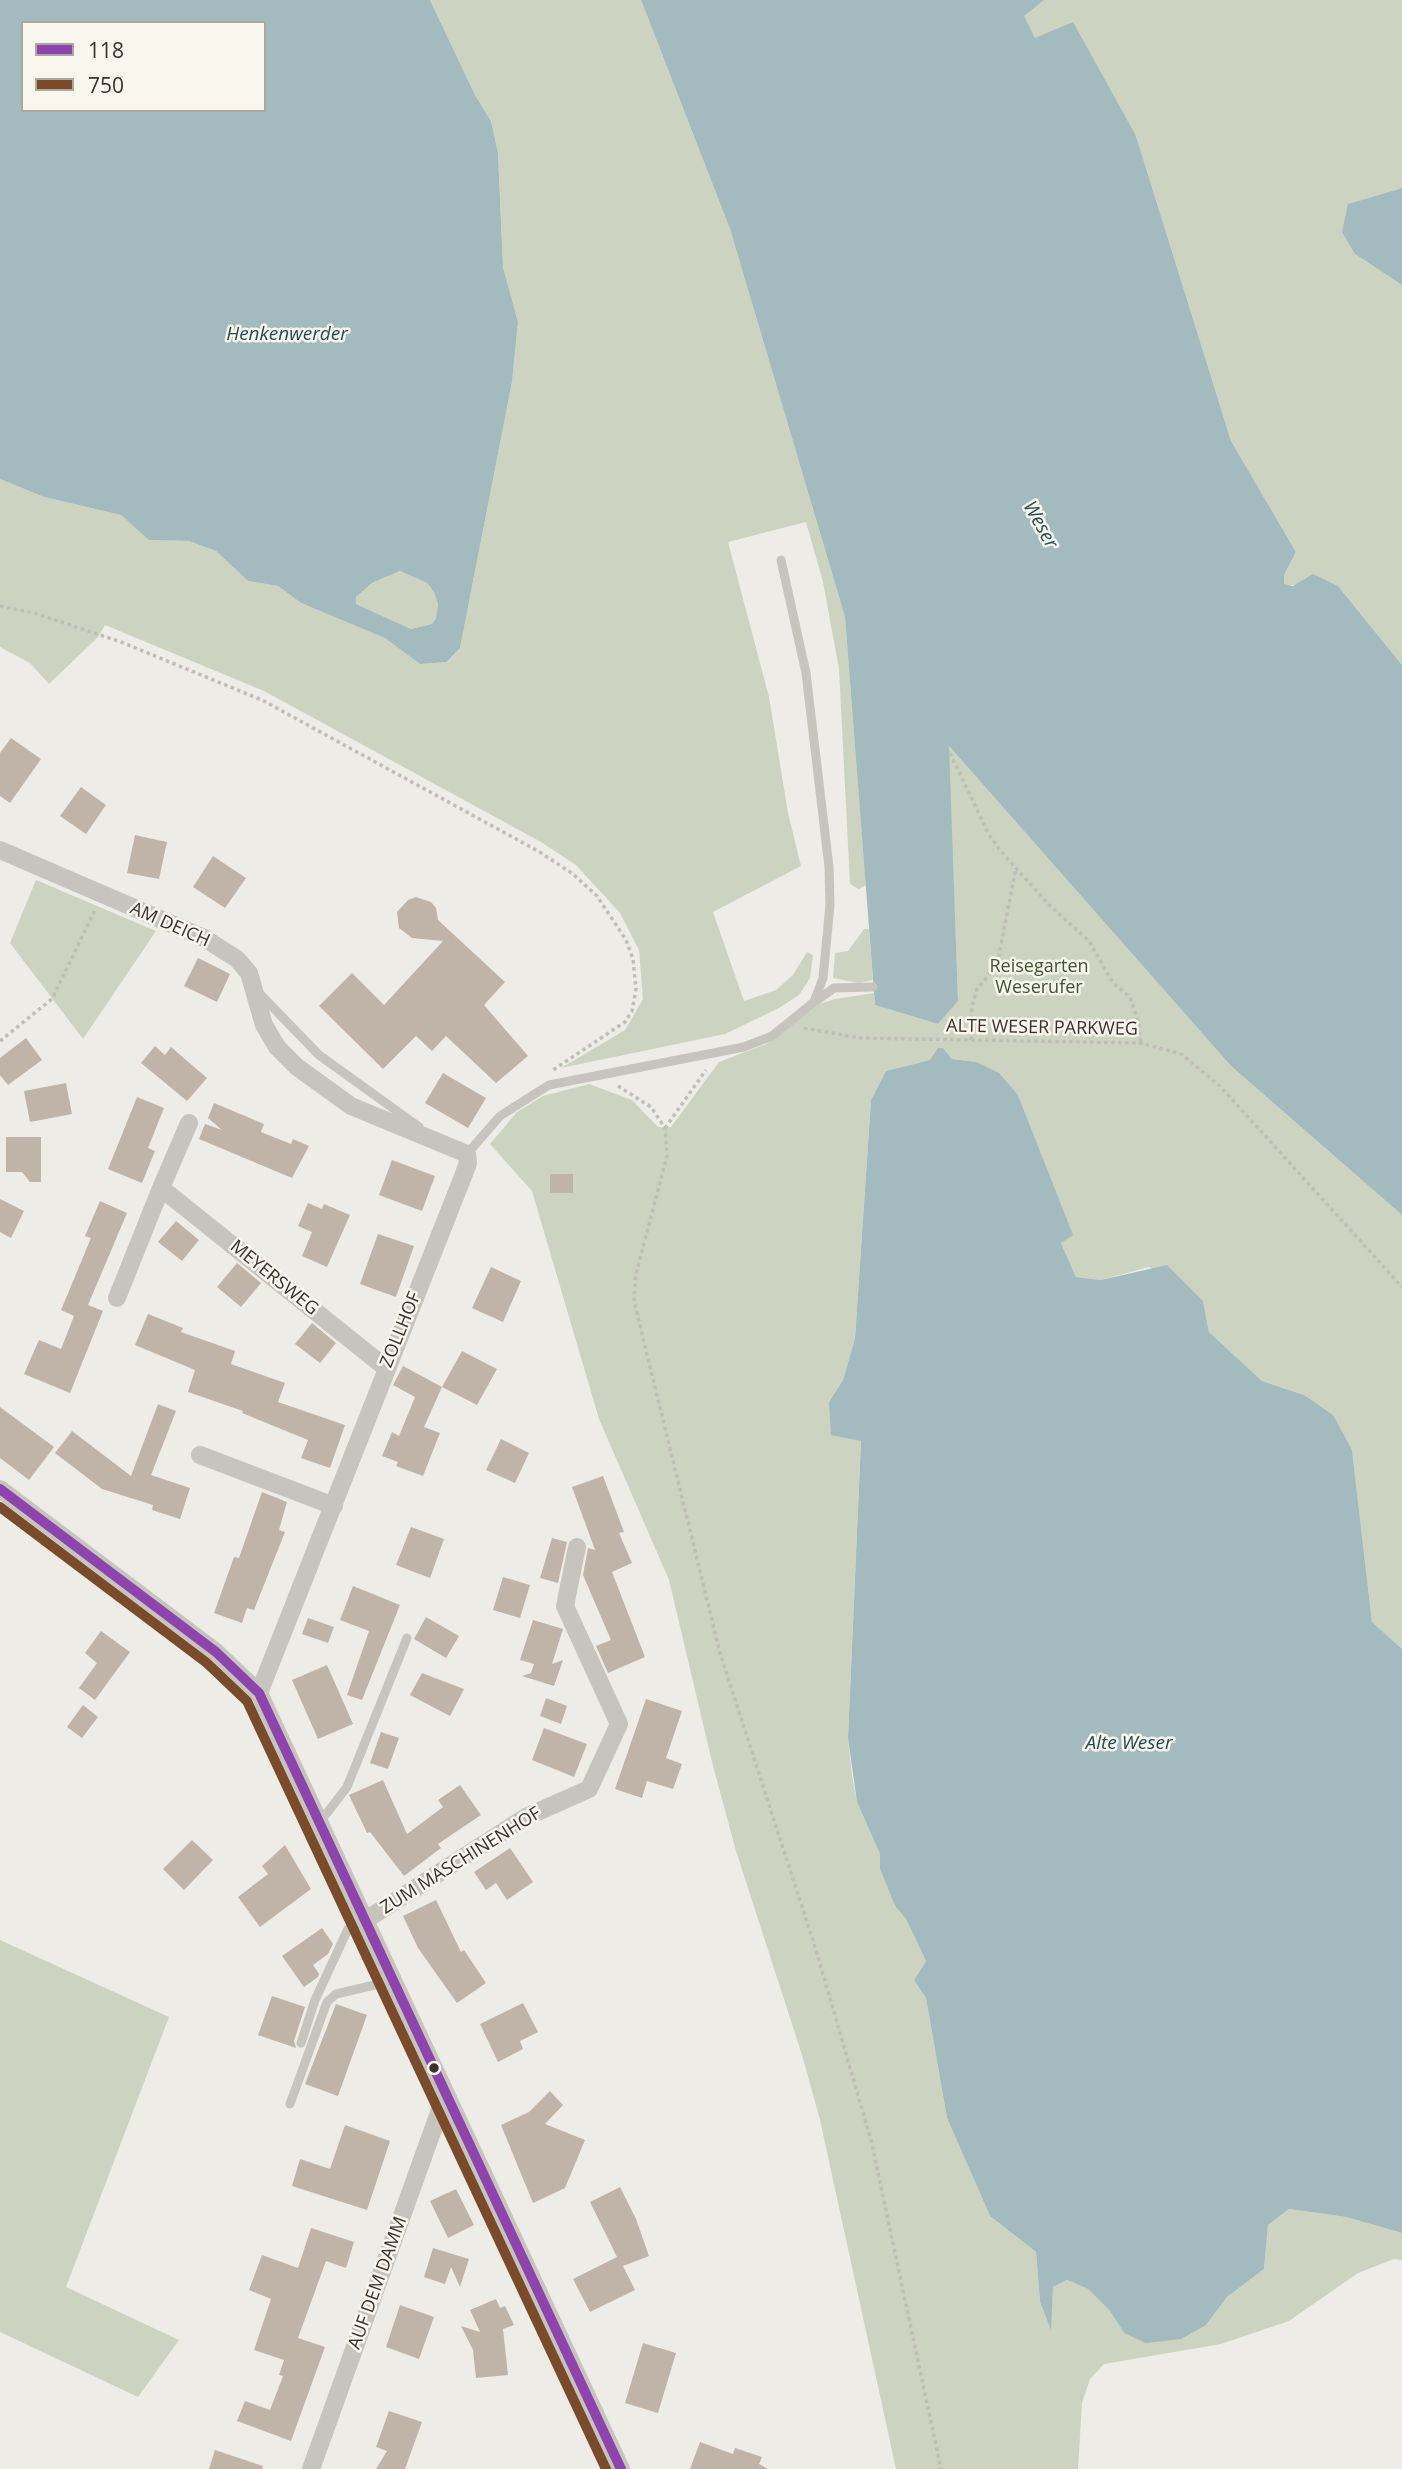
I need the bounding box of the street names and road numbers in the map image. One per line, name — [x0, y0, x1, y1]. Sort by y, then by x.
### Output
street label: AM DEICH — [127, 898, 213, 952]
street label: ALTE WESER PARKWEG — [946, 1016, 1138, 1040]
street label: MEYERSWEG — [226, 1236, 322, 1320]
street label: ZOLLHOF — [376, 1289, 426, 1371]
street label: ZUM MASCHINENHOF — [377, 1803, 545, 1919]
street label: AUF DEM DAMM — [344, 2214, 412, 2352]

